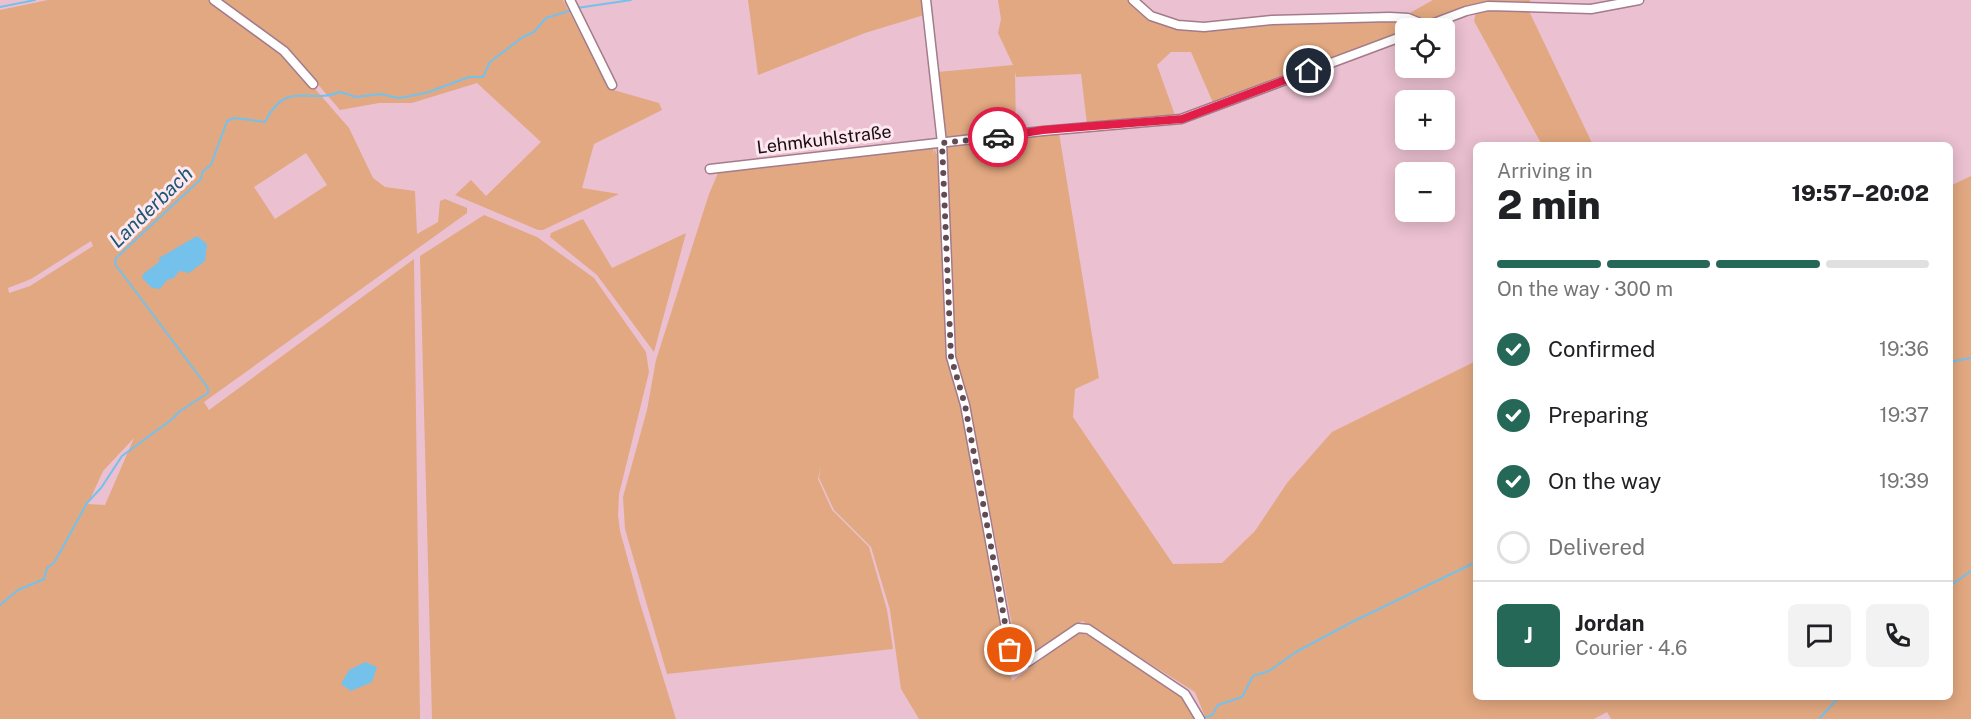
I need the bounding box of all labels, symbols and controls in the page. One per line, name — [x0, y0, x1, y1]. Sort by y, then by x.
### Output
map controls — [1395, 18, 1455, 222]
button: locate — [1395, 18, 1455, 78]
pin — [1283, 45, 1334, 96]
icon: home — [1292, 54, 1325, 87]
button: + — [1395, 90, 1455, 150]
courier — [968, 107, 1028, 167]
street label: Lehmkuhlstraße — [755, 120, 893, 158]
icon: car — [982, 121, 1015, 154]
text: Arriving in — [1497, 159, 1592, 183]
water label: Landerbach — [104, 161, 198, 253]
button: − — [1395, 162, 1455, 222]
text: 19:57–20:02 — [1791, 180, 1929, 206]
text: 2 min — [1497, 182, 1601, 228]
text: On the way · 300 m — [1497, 277, 1673, 301]
icon: check — [1497, 333, 1530, 366]
text: Confirmed — [1548, 336, 1655, 362]
text: 19:36 — [1879, 337, 1929, 361]
icon: check — [1497, 399, 1530, 432]
text: Preparing — [1548, 402, 1649, 428]
text: 19:37 — [1880, 403, 1929, 427]
icon: check — [1497, 465, 1530, 498]
text: On the way — [1548, 468, 1661, 494]
text: 19:39 — [1879, 469, 1929, 493]
text: Delivered — [1548, 534, 1645, 560]
button: chat — [1788, 604, 1851, 667]
button: phone — [1866, 604, 1929, 667]
text: Jordan — [1575, 610, 1644, 636]
text: J — [1524, 622, 1533, 648]
pin — [984, 624, 1035, 675]
icon: bag — [993, 633, 1026, 666]
text: Courier · 4.6 — [1575, 636, 1687, 660]

